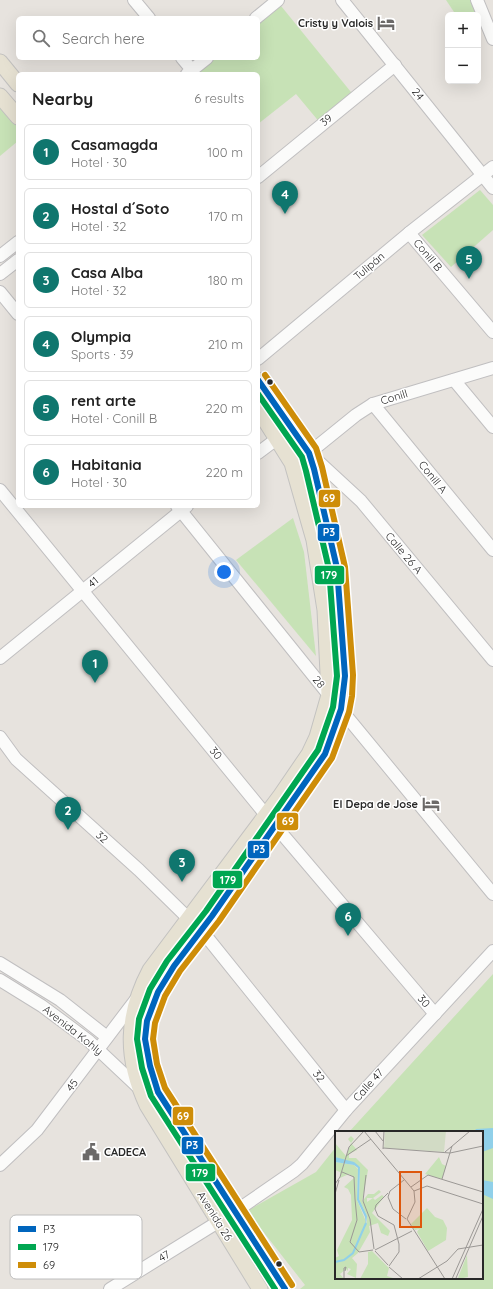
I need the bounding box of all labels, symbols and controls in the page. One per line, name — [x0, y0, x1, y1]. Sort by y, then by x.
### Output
map controls — [445, 12, 481, 84]
button: + — [445, 12, 481, 48]
hotel icon: Cristy y Valois — [376, 13, 396, 33]
search box — [16, 16, 260, 60]
place label: Cristy y Valois — [298, 16, 373, 30]
icon: search — [30, 27, 52, 49]
text: Search here — [62, 29, 145, 48]
button: − — [445, 48, 481, 84]
street label: 24 — [409, 85, 427, 103]
text: Nearby — [32, 88, 93, 109]
text: 6 results — [194, 90, 244, 106]
street label: 39 — [317, 111, 335, 129]
text: Casamagda — [71, 135, 158, 154]
text: 1 — [43, 144, 49, 160]
text: 100 m — [207, 144, 243, 160]
text: Hotel · 30 — [71, 154, 127, 170]
pin: 4 — [272, 181, 298, 214]
text: Hostal d´Soto — [71, 199, 169, 218]
text: 2 — [42, 208, 50, 224]
text: 170 m — [208, 208, 243, 224]
text: Hotel · 32 — [71, 218, 127, 234]
street label: Conill B — [411, 236, 445, 274]
pin: 5 — [456, 246, 482, 279]
street label: Tulipán — [351, 249, 387, 283]
text: Casa Alba — [71, 263, 143, 282]
text: 3 — [43, 272, 49, 288]
text: 180 m — [208, 272, 243, 288]
text: Hotel · 32 — [71, 282, 127, 298]
text: Olympia — [71, 327, 131, 346]
text: 4 — [42, 336, 50, 352]
text: 210 m — [208, 336, 243, 352]
text: Sports · 39 — [71, 346, 134, 362]
unlabelled marker — [265, 377, 275, 387]
street label: Conill — [379, 386, 409, 408]
text: rent arte — [71, 391, 136, 410]
text: 5 — [42, 400, 50, 416]
text: 220 m — [205, 400, 243, 416]
text: Hotel · Conill B — [71, 410, 157, 426]
text: Habitania — [71, 455, 142, 474]
street label: Conill A — [416, 458, 450, 496]
text: 6 — [42, 464, 50, 480]
text: 220 m — [205, 464, 243, 480]
text: Hotel · 30 — [71, 474, 127, 490]
line badge: 69 — [318, 489, 341, 508]
text: 69 — [323, 491, 335, 505]
line badge: P3 — [317, 523, 340, 542]
text: P3 — [323, 525, 335, 539]
street label: Calle 26 A — [383, 529, 425, 577]
your location — [214, 562, 234, 582]
line badge: 179 — [314, 565, 345, 585]
text: 179 — [321, 568, 337, 582]
street label: 41 — [85, 573, 101, 591]
pin: 1 — [82, 650, 108, 683]
street label: 28 — [310, 673, 328, 691]
street label: 30 — [207, 744, 225, 762]
hotel icon: El Depa de Jose — [421, 794, 441, 814]
pin: 2 — [55, 797, 81, 830]
place label: El Depa de Jose — [333, 797, 419, 811]
line badge: 69 — [276, 812, 299, 831]
text: 69 — [282, 814, 294, 828]
street label: 32 — [93, 828, 111, 846]
line badge: P3 — [247, 840, 270, 859]
text: P3 — [253, 842, 265, 856]
pin: 3 — [169, 849, 195, 882]
line badge: 179 — [212, 870, 243, 889]
text: 179 — [220, 873, 236, 887]
pin: 6 — [335, 903, 361, 936]
street label: 30 — [415, 992, 433, 1010]
street label: Avenida Kohly — [40, 1002, 106, 1058]
street label: Calle 47 — [350, 1066, 387, 1104]
street label: 32 — [310, 1067, 328, 1085]
street label: 45 — [63, 1076, 81, 1094]
line badge: 69 — [172, 1106, 194, 1126]
text: 69 — [177, 1109, 189, 1123]
inset map — [335, 1131, 483, 1279]
line badge: P3 — [181, 1136, 204, 1155]
text: P3 — [186, 1138, 198, 1152]
public building icon: CADECA — [81, 1142, 101, 1162]
place label: CADECA — [104, 1145, 146, 1159]
line badge: 179 — [185, 1163, 216, 1182]
text: 179 — [192, 1166, 208, 1180]
street label: Avenida 26 — [194, 1189, 236, 1243]
legend — [10, 1215, 142, 1279]
text: P3 — [43, 1222, 56, 1236]
text: 179 — [43, 1240, 59, 1254]
street label: 47 — [156, 1247, 173, 1265]
text: 69 — [43, 1258, 55, 1272]
unlabelled marker — [274, 1259, 284, 1269]

